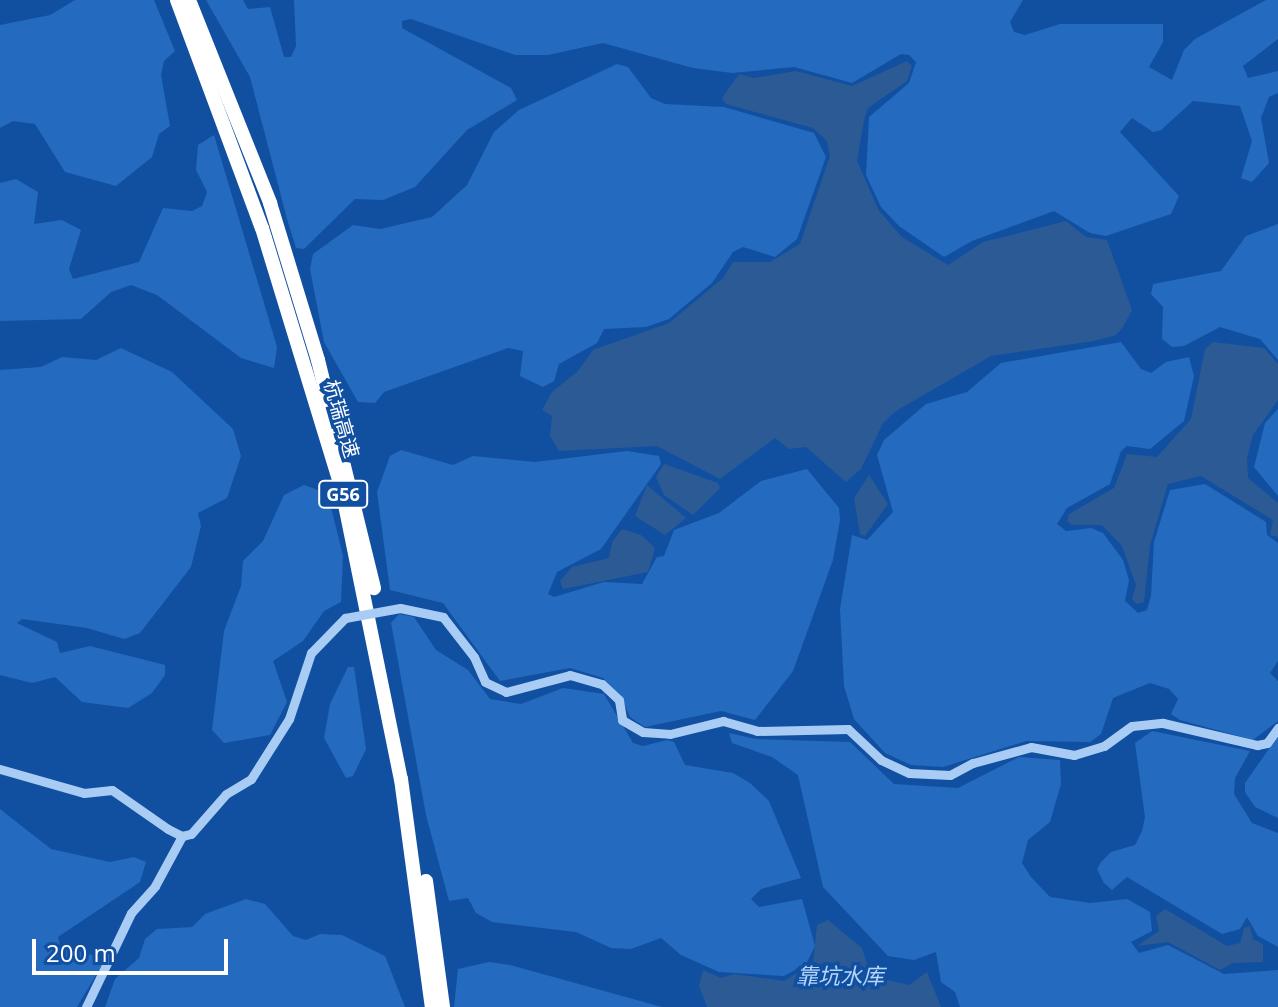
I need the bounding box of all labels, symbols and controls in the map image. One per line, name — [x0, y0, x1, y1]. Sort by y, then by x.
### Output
street label: 杭瑞高速 — [319, 377, 365, 461]
road number: G56 — [317, 480, 369, 508]
scale bar — [36, 923, 232, 973]
text: 200 m — [46, 936, 116, 969]
water label: 靠坑水库 — [796, 963, 884, 989]

